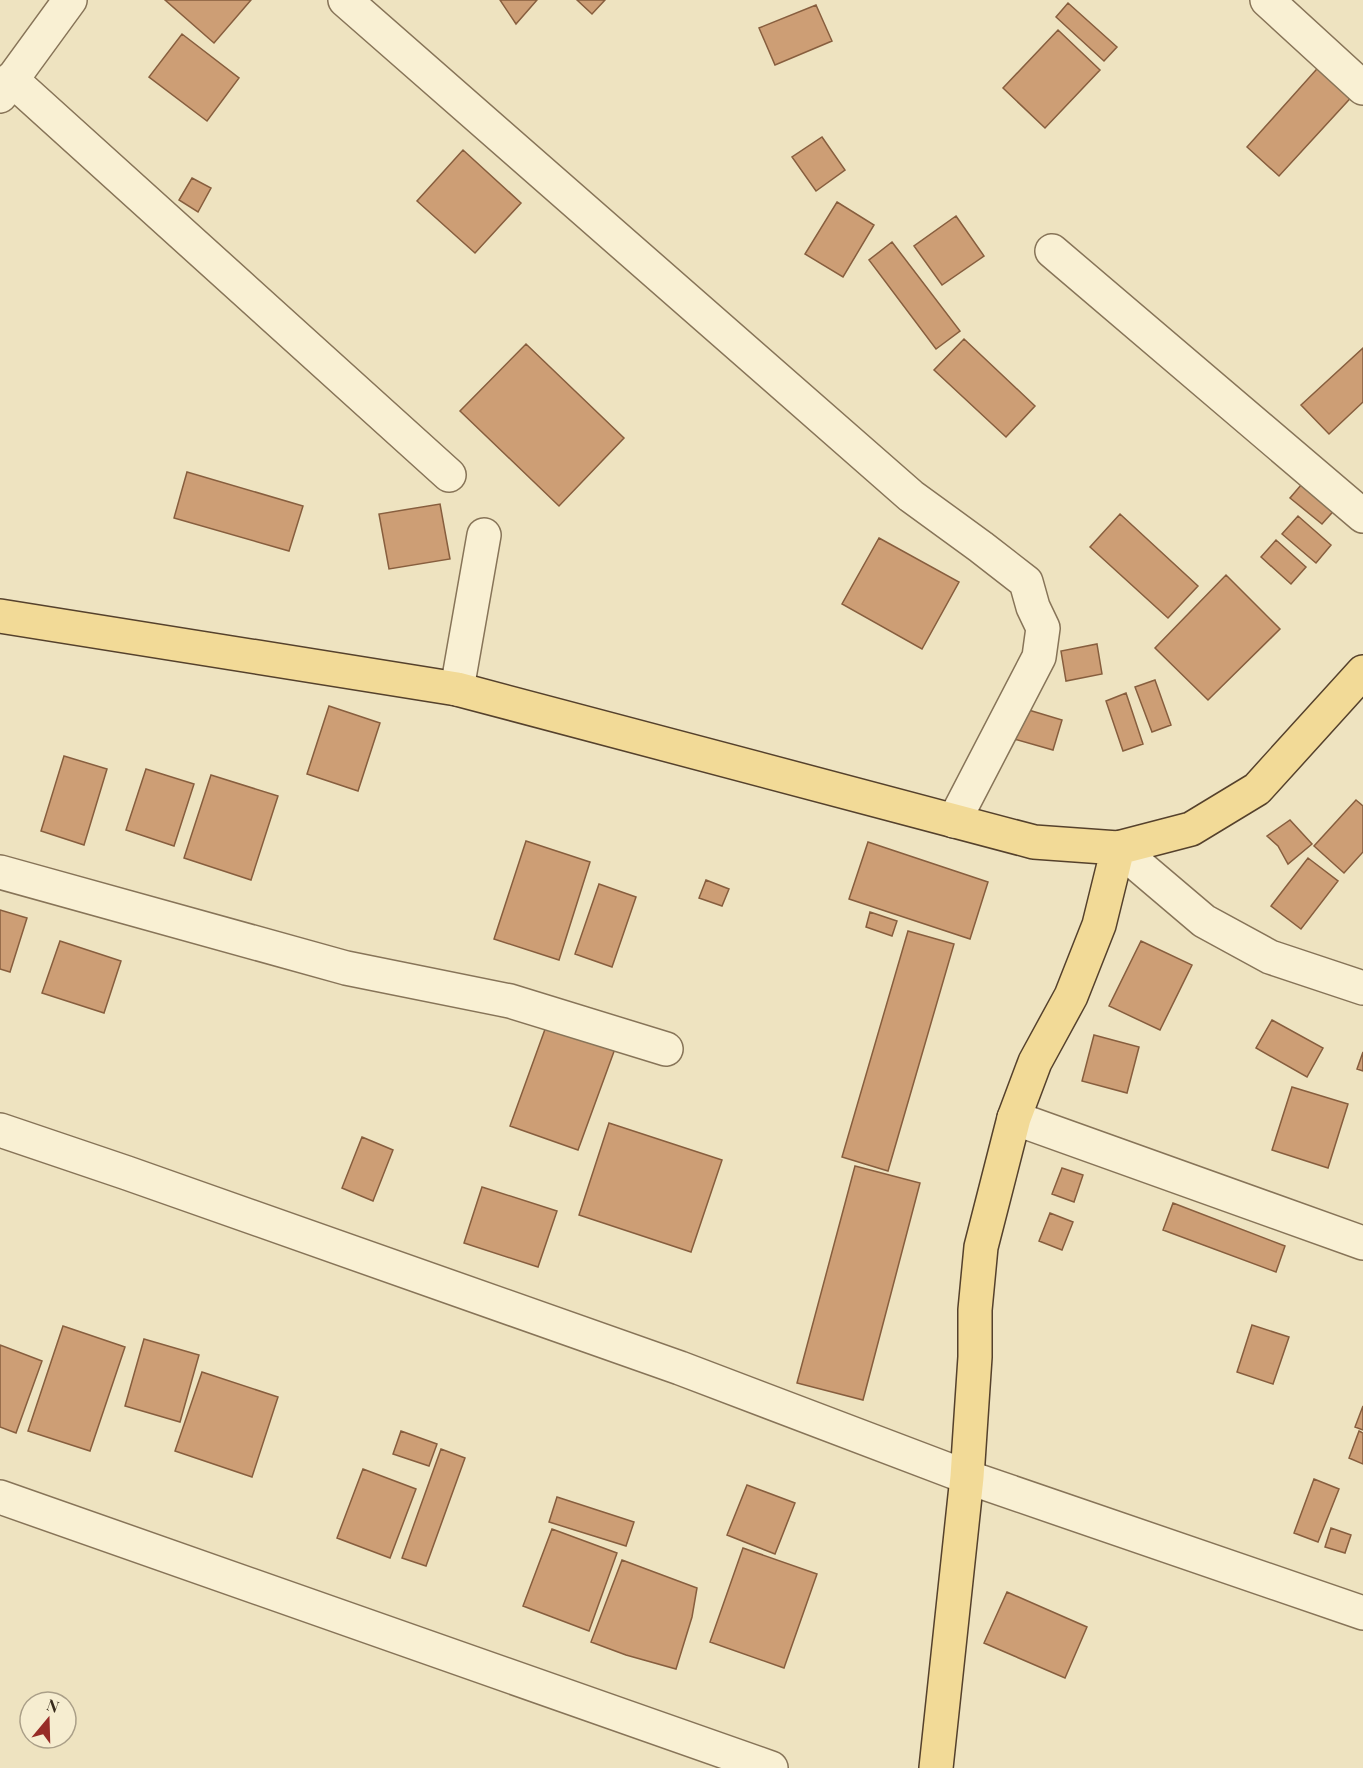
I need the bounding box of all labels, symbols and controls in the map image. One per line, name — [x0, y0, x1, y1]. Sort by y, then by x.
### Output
north arrow — [18, 1690, 78, 1750]
text: N — [44, 1694, 62, 1717]

